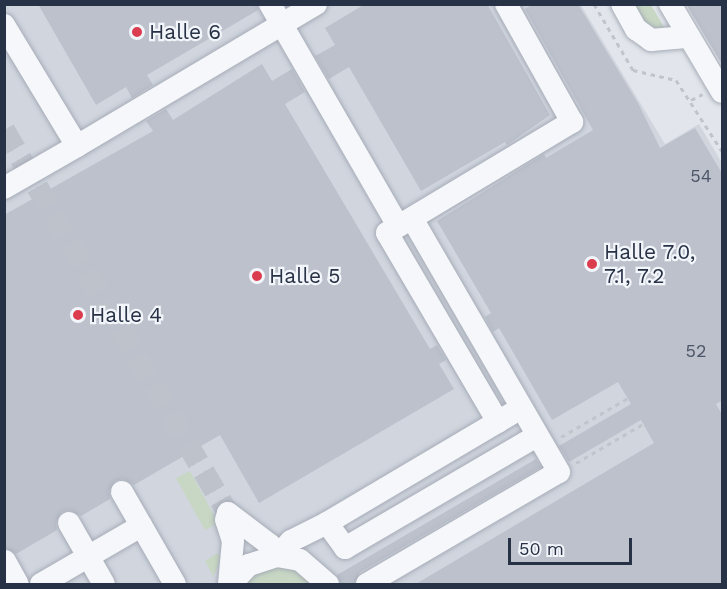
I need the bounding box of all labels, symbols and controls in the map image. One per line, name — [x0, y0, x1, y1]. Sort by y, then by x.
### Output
place label: Halle 6 — [149, 19, 221, 45]
marker: Halle 6 — [130, 25, 144, 39]
house number: 54 — [690, 165, 712, 187]
place label: Halle 7.0, 7.1, 7.2 — [604, 239, 696, 289]
marker: Halle 7.0, 7.1, 7.2 — [585, 257, 599, 271]
place label: Halle 5 — [269, 263, 341, 289]
marker: Halle 5 — [250, 269, 264, 283]
place label: Halle 4 — [90, 302, 162, 328]
marker: Halle 4 — [71, 308, 85, 322]
house number: 52 — [686, 340, 706, 362]
scale bar — [511, 526, 636, 564]
text: 50 m — [519, 538, 564, 559]

